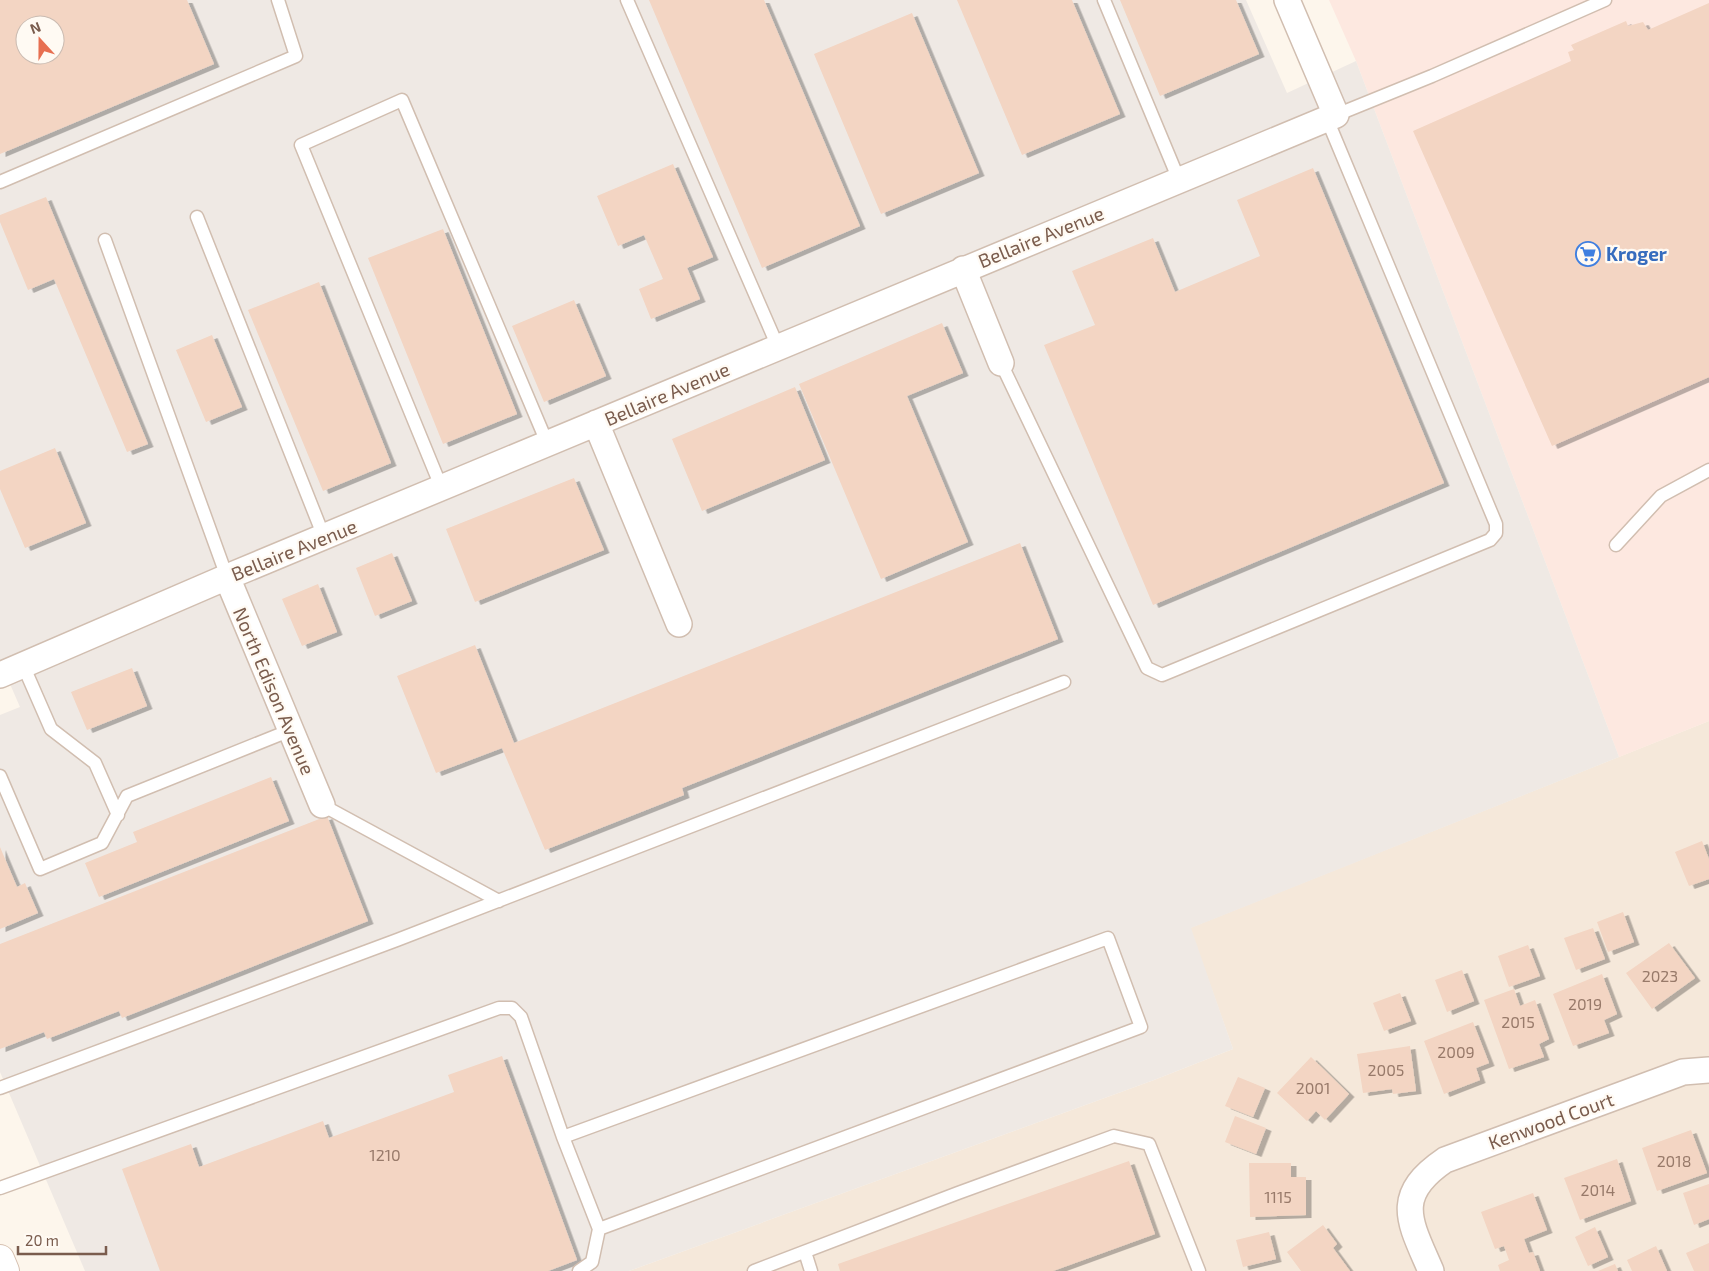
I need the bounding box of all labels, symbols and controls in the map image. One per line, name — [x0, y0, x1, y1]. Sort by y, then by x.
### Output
north arrow — [15, 15, 65, 65]
text: N — [27, 18, 43, 37]
street label: Bellaire Avenue — [975, 201, 1107, 272]
supermarket icon: Kroger — [1575, 241, 1601, 267]
place label: Kroger — [1606, 242, 1667, 265]
street label: Bellaire Avenue — [601, 357, 733, 430]
street label: Bellaire Avenue — [228, 514, 360, 585]
street label: North Edison Avenue — [229, 604, 320, 778]
house number: 2023 — [1642, 966, 1678, 985]
house number: 2019 — [1568, 994, 1602, 1013]
house number: 2015 — [1501, 1012, 1535, 1031]
house number: 2009 — [1437, 1042, 1475, 1061]
house number: 2005 — [1368, 1060, 1404, 1079]
house number: 2001 — [1296, 1078, 1330, 1097]
street label: Kenwood Court — [1485, 1087, 1617, 1154]
house number: 1210 — [369, 1145, 401, 1164]
house number: 2018 — [1657, 1151, 1691, 1170]
house number: 2014 — [1581, 1180, 1616, 1199]
house number: 1115 — [1264, 1187, 1292, 1206]
scale bar — [18, 1224, 105, 1256]
text: 20 m — [25, 1231, 59, 1249]

